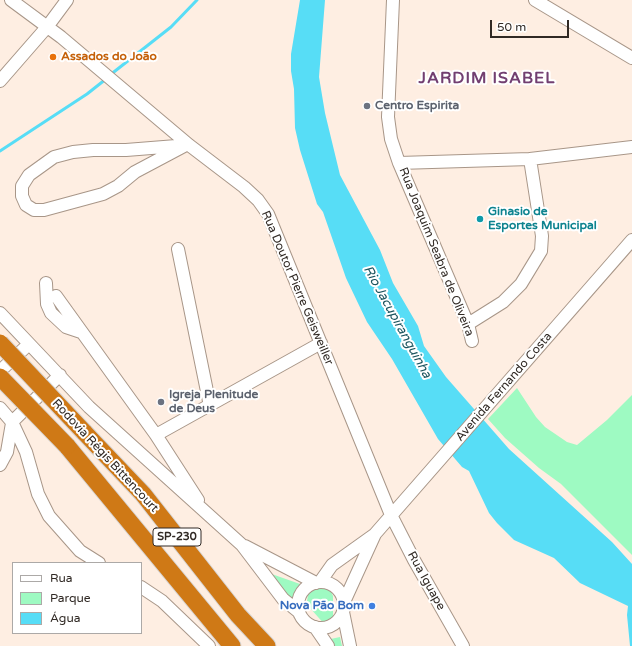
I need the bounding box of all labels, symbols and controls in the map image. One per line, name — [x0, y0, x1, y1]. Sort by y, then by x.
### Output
scale bar — [492, 12, 571, 38]
text: 50 m — [497, 20, 526, 34]
place label: Assados do João — [61, 50, 157, 64]
marker: Assados do João — [48, 52, 58, 62]
district label: JARDIM ISABEL — [419, 69, 555, 89]
place label: Centro Espirita — [375, 99, 459, 113]
marker: Centro Espirita — [362, 101, 372, 111]
street label: Rua Joaquim Seabra de Oliveira — [395, 165, 477, 339]
place label: Ginasio de Esportes Municipal — [488, 205, 597, 233]
street label: Rua Doutor Pierre Geisweiller — [258, 209, 336, 367]
marker: Ginasio de Esportes Municipal — [475, 214, 485, 224]
water label: Rio Jacupiranguinha — [360, 263, 434, 381]
street label: Avenida Fernando Costa — [453, 330, 555, 444]
place label: Igreja Plenitude de Deus — [169, 388, 258, 416]
street label: Rodovia Régis Bittencourt — [49, 397, 161, 515]
marker: Igreja Plenitude de Deus — [156, 397, 166, 407]
road number: SP-230 — [153, 528, 201, 546]
street label: Rua Iguape — [404, 549, 448, 613]
legend — [12, 562, 142, 634]
text: Rua — [50, 571, 73, 585]
text: Parque — [50, 591, 91, 605]
place label: Nova Pão Bom — [280, 599, 364, 613]
marker: Nova Pão Bom — [367, 601, 377, 611]
text: Água — [50, 611, 80, 625]

